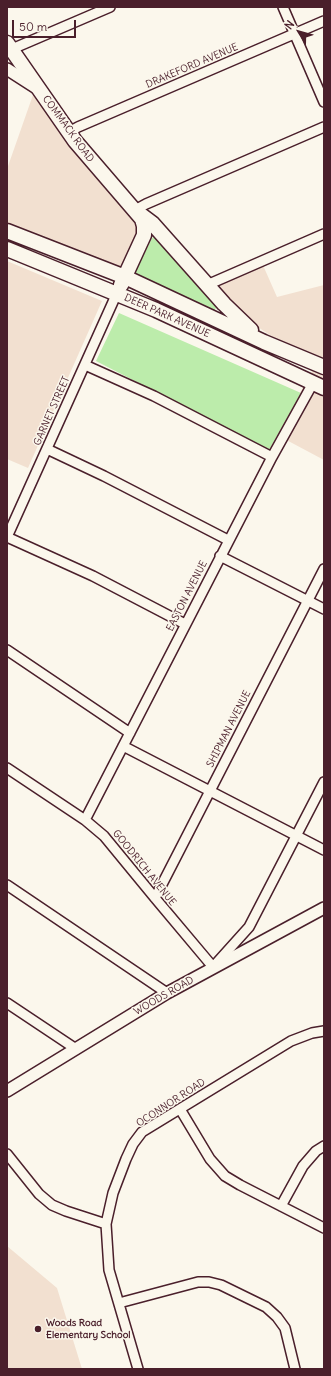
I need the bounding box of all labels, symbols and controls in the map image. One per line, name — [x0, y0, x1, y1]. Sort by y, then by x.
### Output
scale bar — [14, 12, 78, 38]
north arrow — [279, 12, 319, 52]
text: N — [282, 18, 297, 32]
text: 50 m — [19, 19, 47, 34]
street label: DRAKEFORD AVENUE — [144, 41, 240, 91]
street label: COMMACK ROAD — [40, 93, 96, 165]
street label: DEER PARK AVENUE — [122, 292, 212, 340]
street label: GARNET STREET — [31, 375, 73, 447]
street label: EASTON AVENUE — [164, 559, 210, 633]
street label: SHIPMAN AVENUE — [204, 688, 254, 770]
street label: GOODRICH AVENUE — [110, 828, 178, 908]
street label: WOODS ROAD — [132, 974, 196, 1018]
street label: OCONNOR ROAD — [134, 1076, 208, 1130]
place label: Woods Road Elementary School — [46, 1317, 130, 1340]
marker: Woods Road Elementary School — [33, 1324, 43, 1334]

